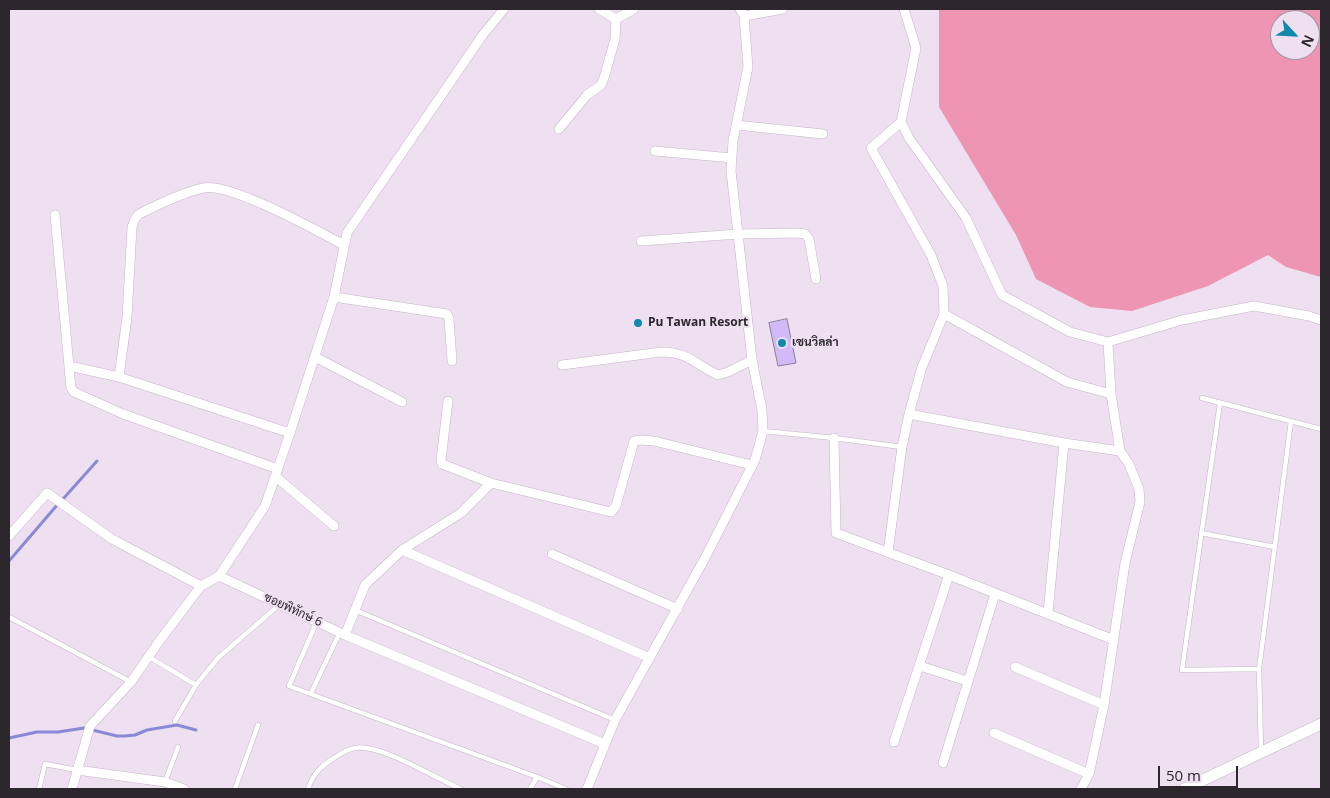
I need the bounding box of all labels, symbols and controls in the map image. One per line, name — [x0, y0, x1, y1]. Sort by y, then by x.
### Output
north arrow — [1270, 10, 1320, 60]
text: N — [1297, 32, 1319, 50]
place label: Pu Tawan Resort — [648, 316, 748, 330]
marker: Pu Tawan Resort — [632, 317, 644, 329]
place label: เซนวิลล่า — [792, 336, 839, 350]
marker: เซนวิลล่า — [776, 337, 788, 349]
street label: ซอยพิทักษ์ 6 — [261, 590, 325, 630]
scale bar — [1160, 756, 1240, 788]
text: 50 m — [1166, 765, 1201, 785]

